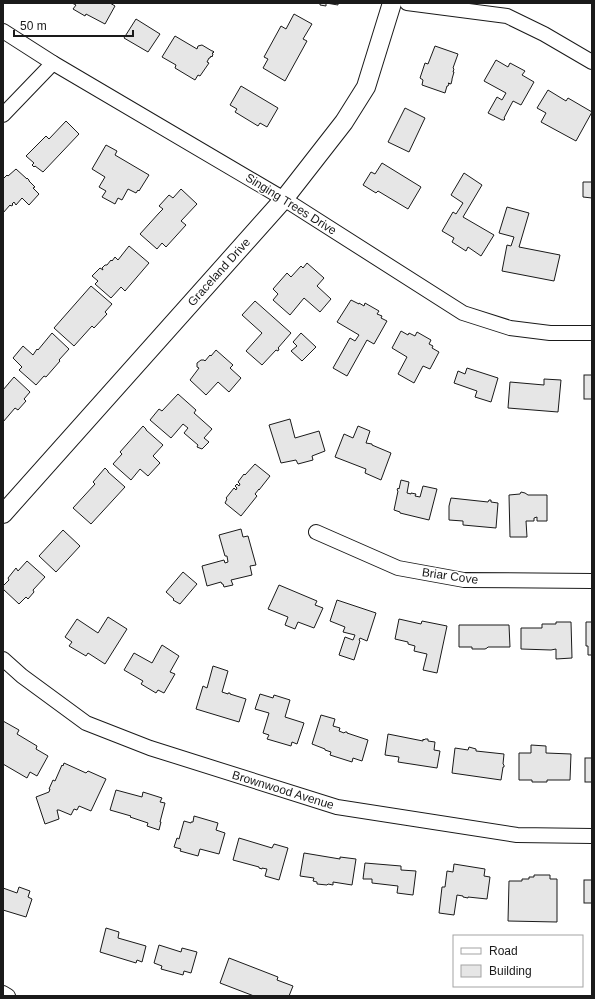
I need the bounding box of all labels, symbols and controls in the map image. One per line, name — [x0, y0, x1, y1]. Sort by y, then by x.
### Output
scale bar — [14, 12, 133, 38]
text: 50 m — [20, 19, 47, 33]
street label: Singing Trees Drive — [243, 170, 339, 238]
street label: Graceland Drive — [185, 235, 253, 309]
street label: Briar Cove — [421, 565, 479, 587]
street label: Brownwood Avenue — [230, 768, 336, 812]
legend — [453, 935, 583, 987]
text: Road — [489, 944, 518, 958]
text: Building — [489, 964, 532, 978]

